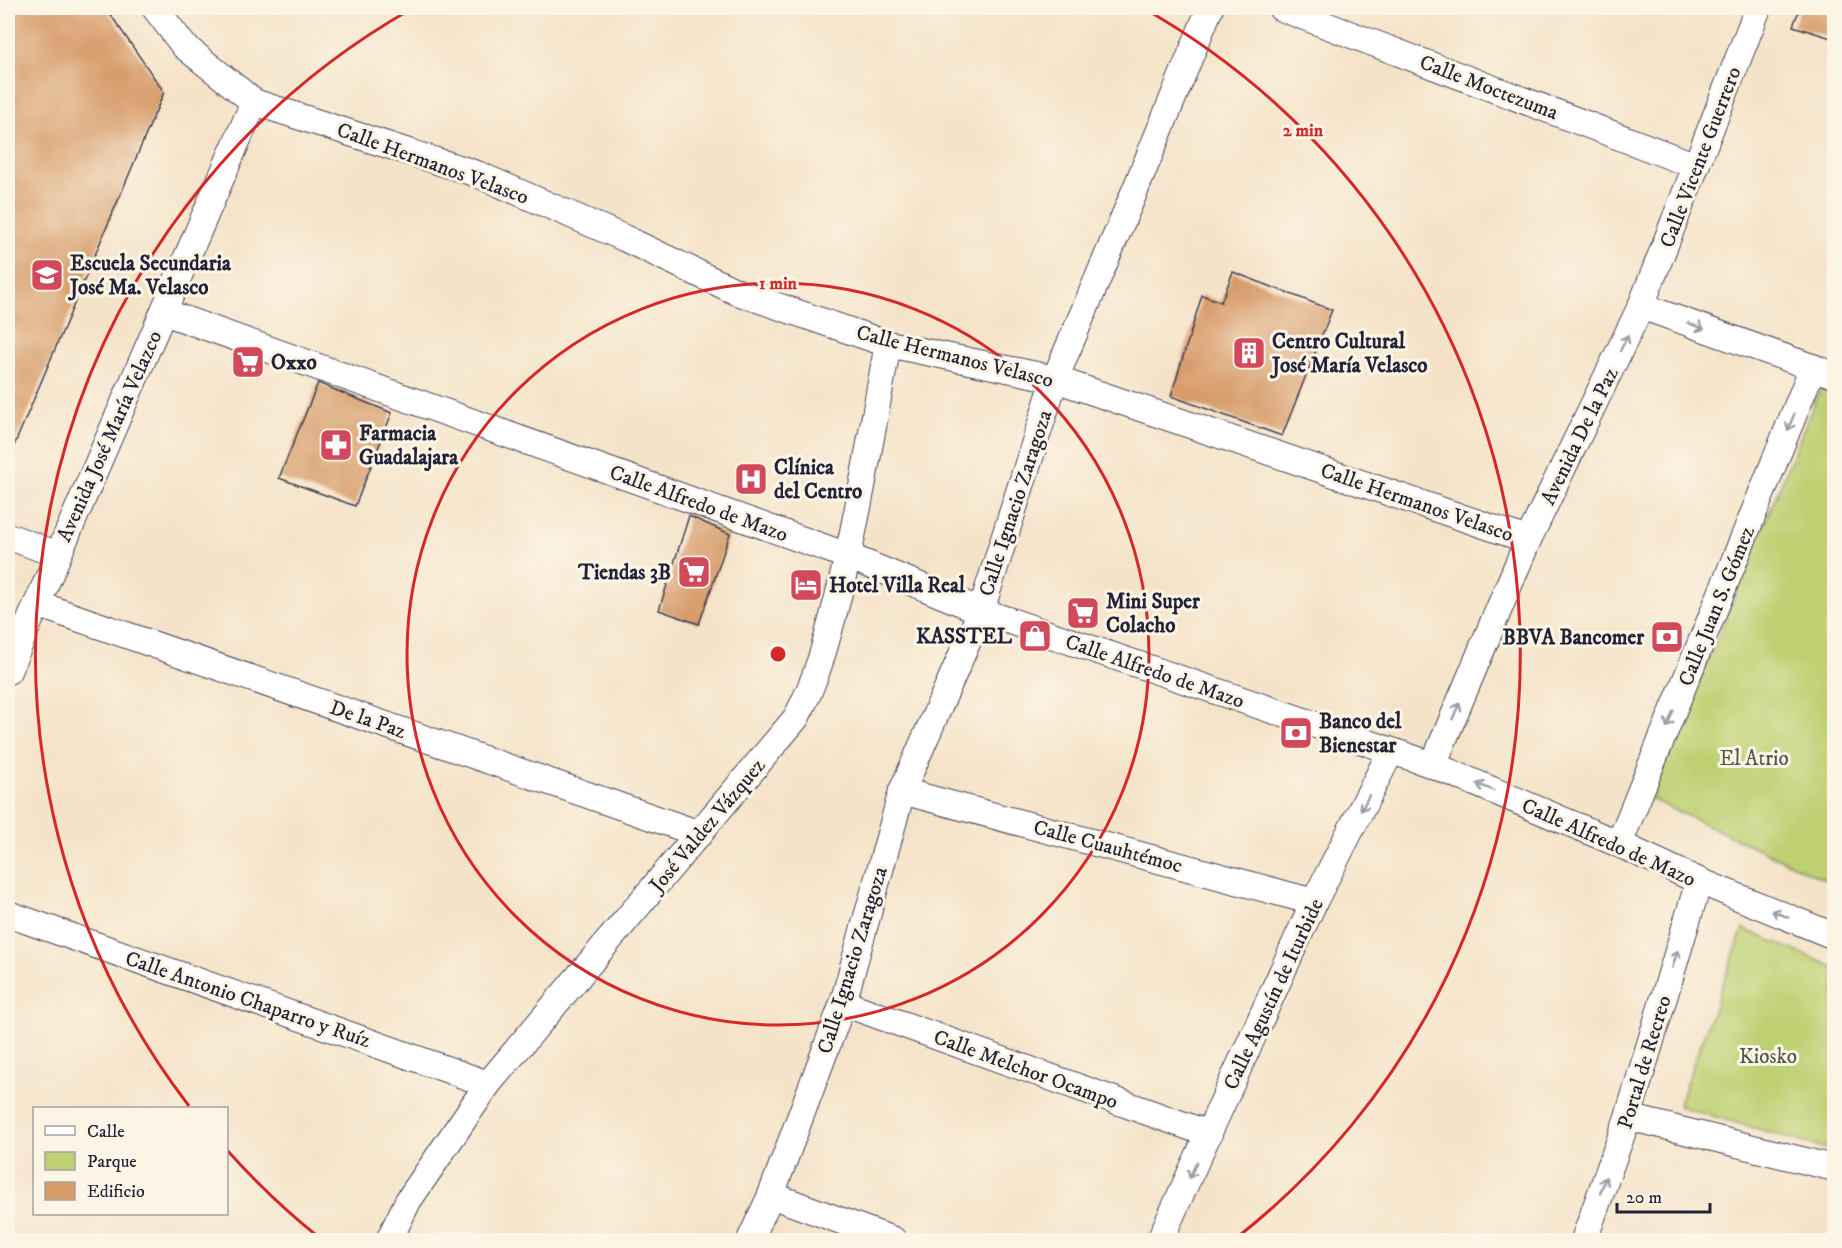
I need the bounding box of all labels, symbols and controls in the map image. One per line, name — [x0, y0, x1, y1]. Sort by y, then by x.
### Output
street label: Calle Moctezuma — [1416, 50, 1562, 126]
street label: Calle Vicente Guerrero — [1654, 63, 1747, 251]
street label: Calle Hermanos Velasco — [333, 117, 532, 211]
text: 2 min — [1283, 120, 1324, 142]
place label: Escuela Secundaria José Ma. Velasco — [68, 251, 232, 301]
school or university icon: Escuela Secundaria José Ma. Velasco — [29, 257, 65, 293]
text: 1 min — [759, 273, 798, 295]
street label: Calle Hermanos Velasco — [854, 320, 1056, 394]
one-way arrow — [1687, 321, 1705, 332]
street label: Avenida José María Velazco — [52, 327, 168, 546]
place label: Centro Cultural José María Velasco — [1270, 329, 1428, 379]
one-way arrow — [1618, 334, 1630, 352]
building icon: Centro Cultural José María Velasco — [1231, 335, 1267, 371]
supermarket icon: Oxxo — [230, 344, 266, 380]
place label: Oxxo — [271, 350, 317, 376]
street label: Avenida De la Paz — [1535, 363, 1624, 510]
street label: Calle Ignacio Zaragoza — [974, 407, 1058, 600]
one-way arrow — [1785, 412, 1796, 430]
place label: Farmacia Guadalajara — [359, 421, 459, 472]
pharmacy icon: Farmacia Guadalajara — [318, 427, 354, 463]
place label: Clínica del Centro — [774, 455, 862, 505]
street label: Calle Hermanos Velasco — [1317, 458, 1516, 548]
street label: Calle Alfredo de Mazo — [606, 460, 791, 548]
hospital icon: Clínica del Centro — [733, 461, 769, 497]
street label: Calle Juan S. Gómez — [1673, 523, 1761, 690]
supermarket icon: Tiendas 3B — [676, 554, 712, 590]
place label: Tiendas 3B — [577, 560, 671, 586]
hotel icon: Hotel Villa Real — [788, 567, 824, 603]
place label: Hotel Villa Real — [829, 573, 966, 599]
place label: Mini Super Colacho — [1106, 589, 1201, 639]
supermarket icon: Mini Super Colacho — [1065, 595, 1101, 631]
shop icon: KASSTEL — [1017, 618, 1053, 654]
bank icon: BBVA Bancomer — [1649, 619, 1685, 655]
place label: KASSTEL — [916, 624, 1013, 650]
place label: BBVA Bancomer — [1503, 625, 1645, 651]
street label: Calle Alfredo de Mazo — [1062, 629, 1248, 715]
centre of rings — [768, 644, 788, 664]
street label: De la Paz — [326, 695, 409, 745]
one-way arrow — [1451, 703, 1462, 721]
place label: Banco del Bienestar — [1319, 709, 1402, 759]
one-way arrow — [1664, 709, 1675, 727]
bank icon: Banco del Bienestar — [1278, 715, 1314, 751]
park label: El Atrio — [1719, 746, 1789, 772]
street label: José Valdez Vázquez — [643, 753, 771, 899]
one-way arrow — [1477, 781, 1495, 793]
street label: Calle Alfredo de Mazo — [1518, 793, 1700, 893]
one-way arrow — [1359, 794, 1370, 812]
street label: Calle Cuauhtémoc — [1030, 815, 1185, 879]
street label: Calle Ignacio Zaragoza — [812, 864, 894, 1057]
street label: Calle Agustín de Iturbide — [1218, 894, 1330, 1094]
one-way arrow — [1772, 908, 1790, 919]
street label: Calle Antonio Chaparro y Ruíz — [122, 946, 374, 1054]
one-way arrow — [1670, 950, 1681, 969]
street label: Portal de Recreo — [1612, 992, 1678, 1132]
street label: Calle Melchor Ocampo — [930, 1024, 1121, 1115]
park label: Kiosko — [1739, 1044, 1797, 1070]
legend — [33, 1107, 228, 1215]
text: Calle — [87, 1121, 125, 1143]
text: Parque — [87, 1151, 137, 1173]
one-way arrow — [1186, 1160, 1198, 1178]
one-way arrow — [1599, 1176, 1610, 1195]
scale bar — [1617, 1176, 1710, 1214]
text: Edificio — [87, 1181, 145, 1203]
text: 20 m — [1626, 1187, 1662, 1209]

